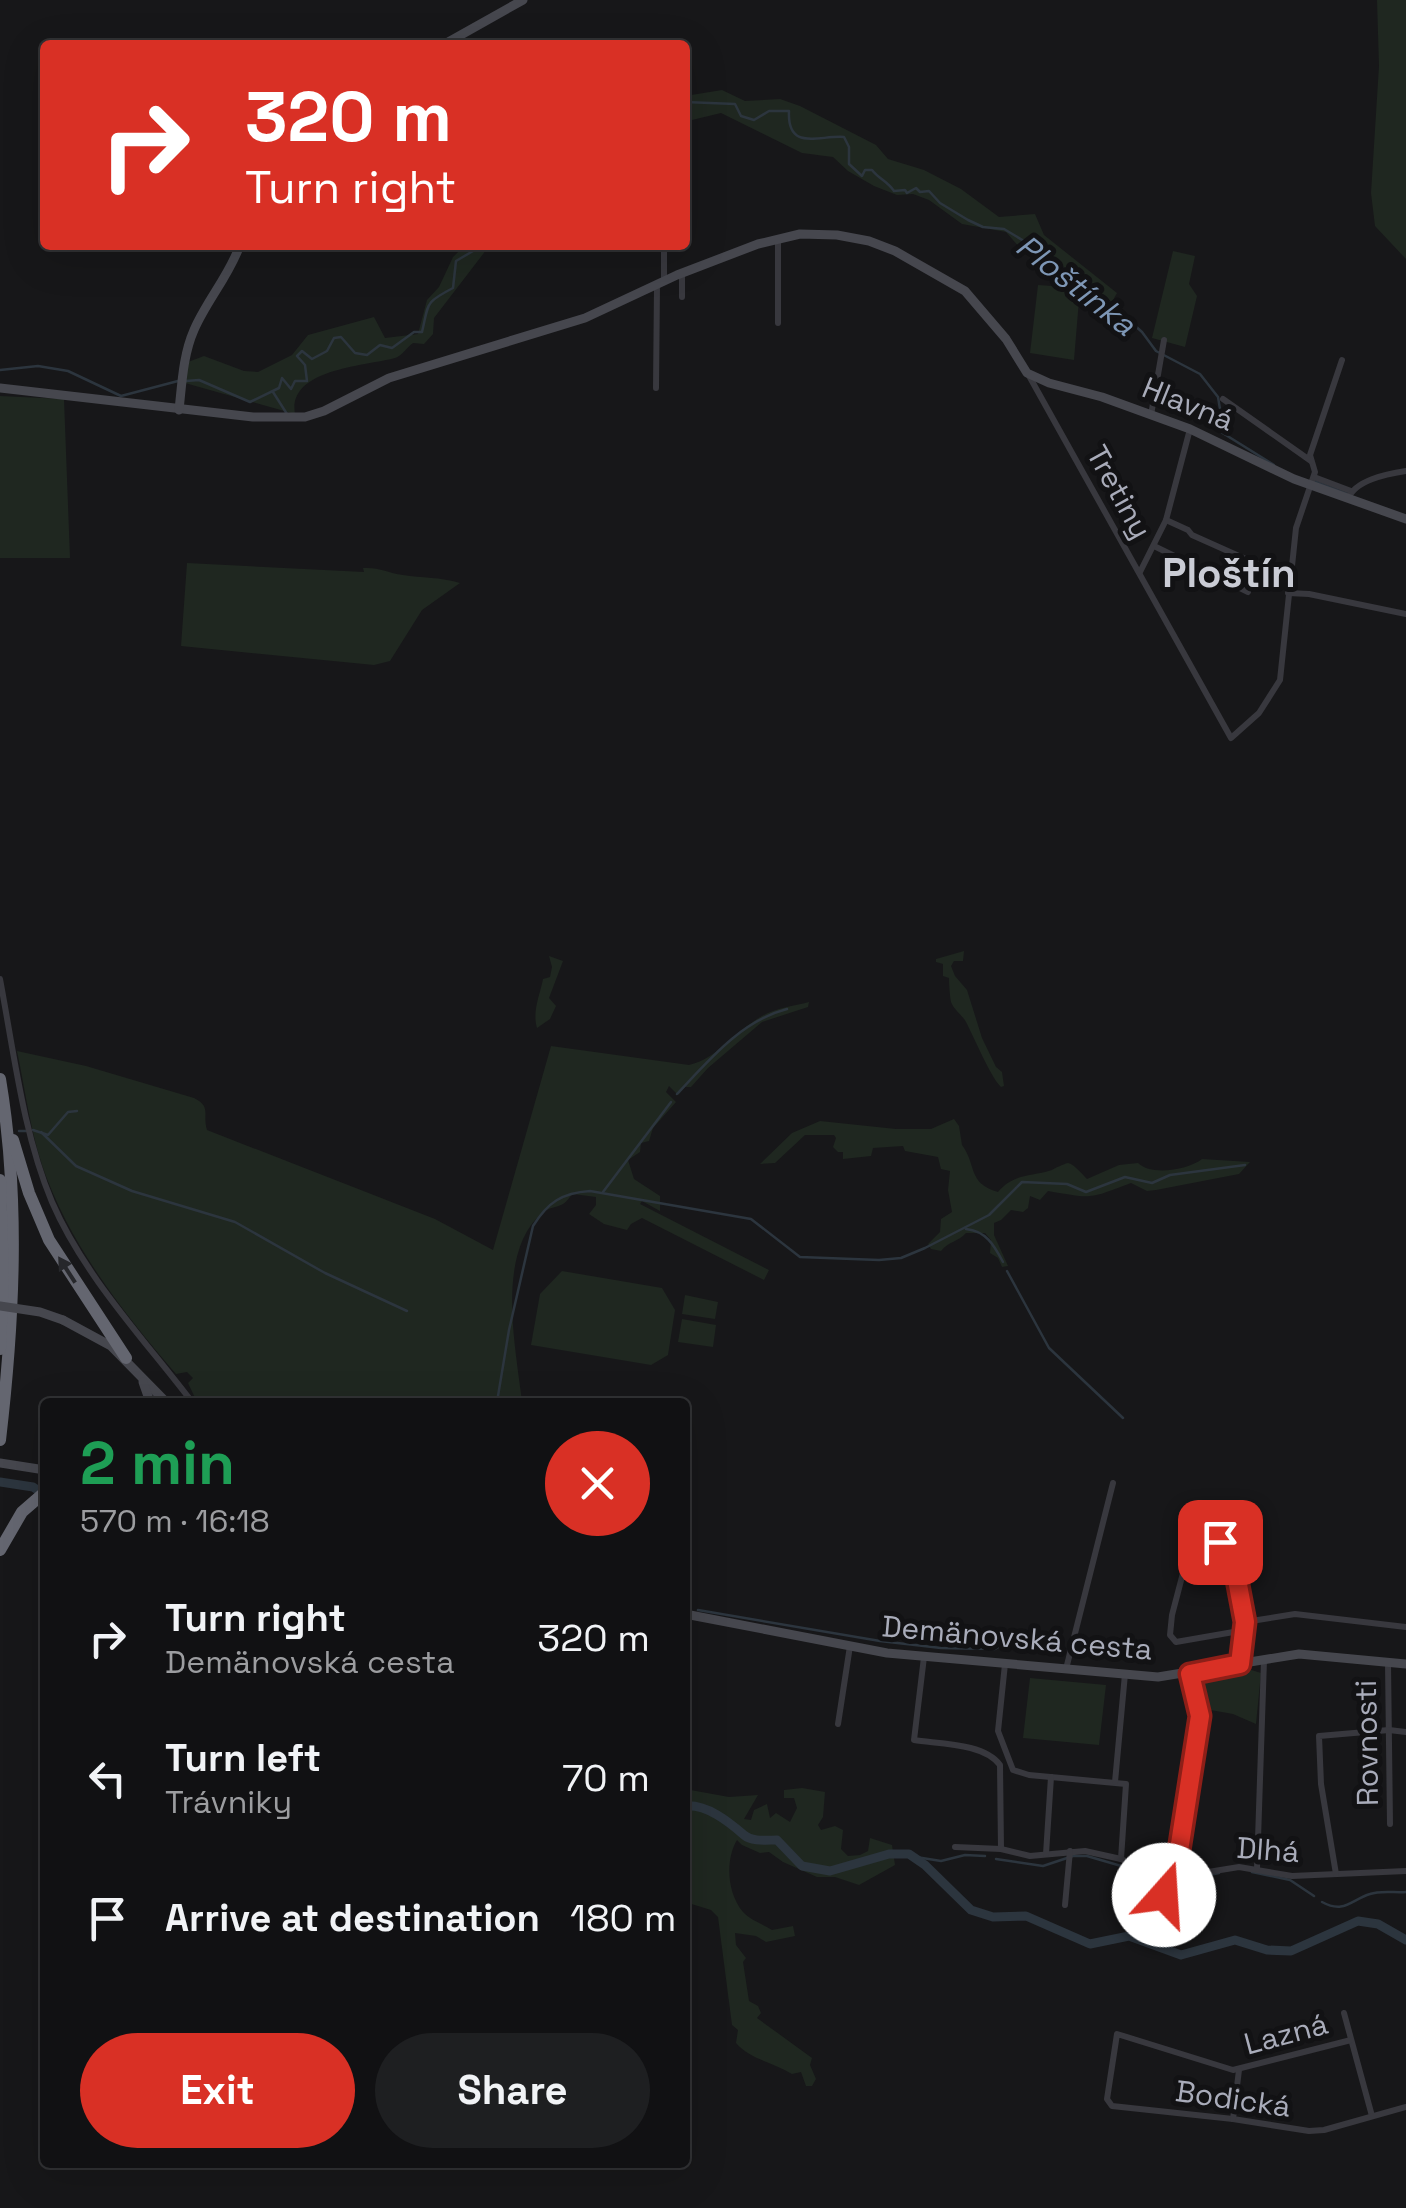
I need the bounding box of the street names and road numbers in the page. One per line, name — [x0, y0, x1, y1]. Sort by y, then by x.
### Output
street label: Hlavná — [1137, 368, 1240, 439]
street label: Tretiny — [1078, 438, 1161, 545]
street label: Demänovská cesta — [880, 1606, 1154, 1669]
street label: Rovnosti — [1346, 1679, 1387, 1807]
street label: Dlhá — [1235, 1828, 1301, 1871]
street label: Lazná — [1240, 2004, 1332, 2063]
street label: Bodická — [1173, 2071, 1293, 2126]

